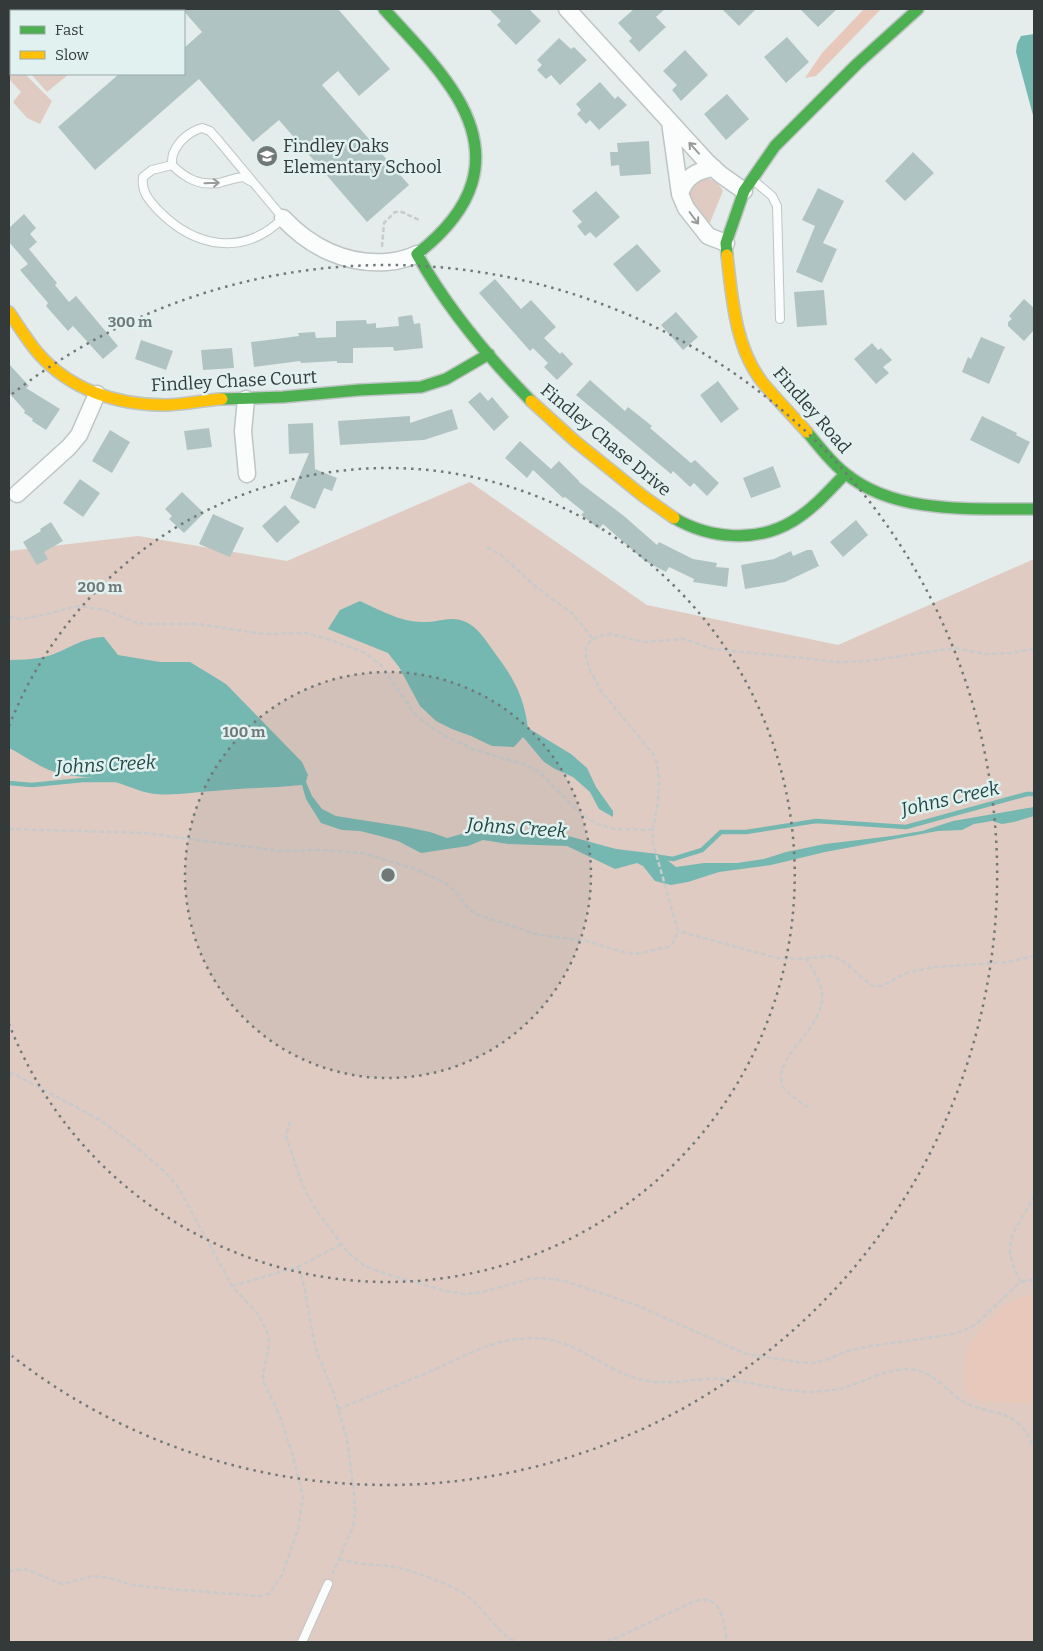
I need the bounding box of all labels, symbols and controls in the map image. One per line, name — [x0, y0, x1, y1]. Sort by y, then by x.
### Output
legend — [10, 10, 185, 75]
text: Fast — [55, 21, 84, 39]
text: Slow — [55, 46, 90, 64]
place label: Findley Oaks Elementary School — [283, 135, 442, 178]
one-way arrow — [688, 141, 700, 154]
school or university icon: Findley Oaks Elementary School — [255, 144, 279, 168]
one-way arrow — [204, 178, 220, 188]
one-way arrow — [689, 211, 699, 225]
text: 300 m — [108, 313, 153, 331]
street label: Findley Road — [768, 362, 856, 458]
street label: Findley Chase Court — [150, 366, 318, 396]
street label: Findley Chase Drive — [536, 379, 676, 501]
text: 200 m — [78, 578, 123, 596]
text: 100 m — [223, 723, 266, 741]
water label: Johns Creek — [53, 750, 157, 779]
water label: Johns Creek — [897, 776, 1002, 821]
water label: Johns Creek — [464, 812, 568, 843]
centre of rings — [379, 866, 397, 884]

